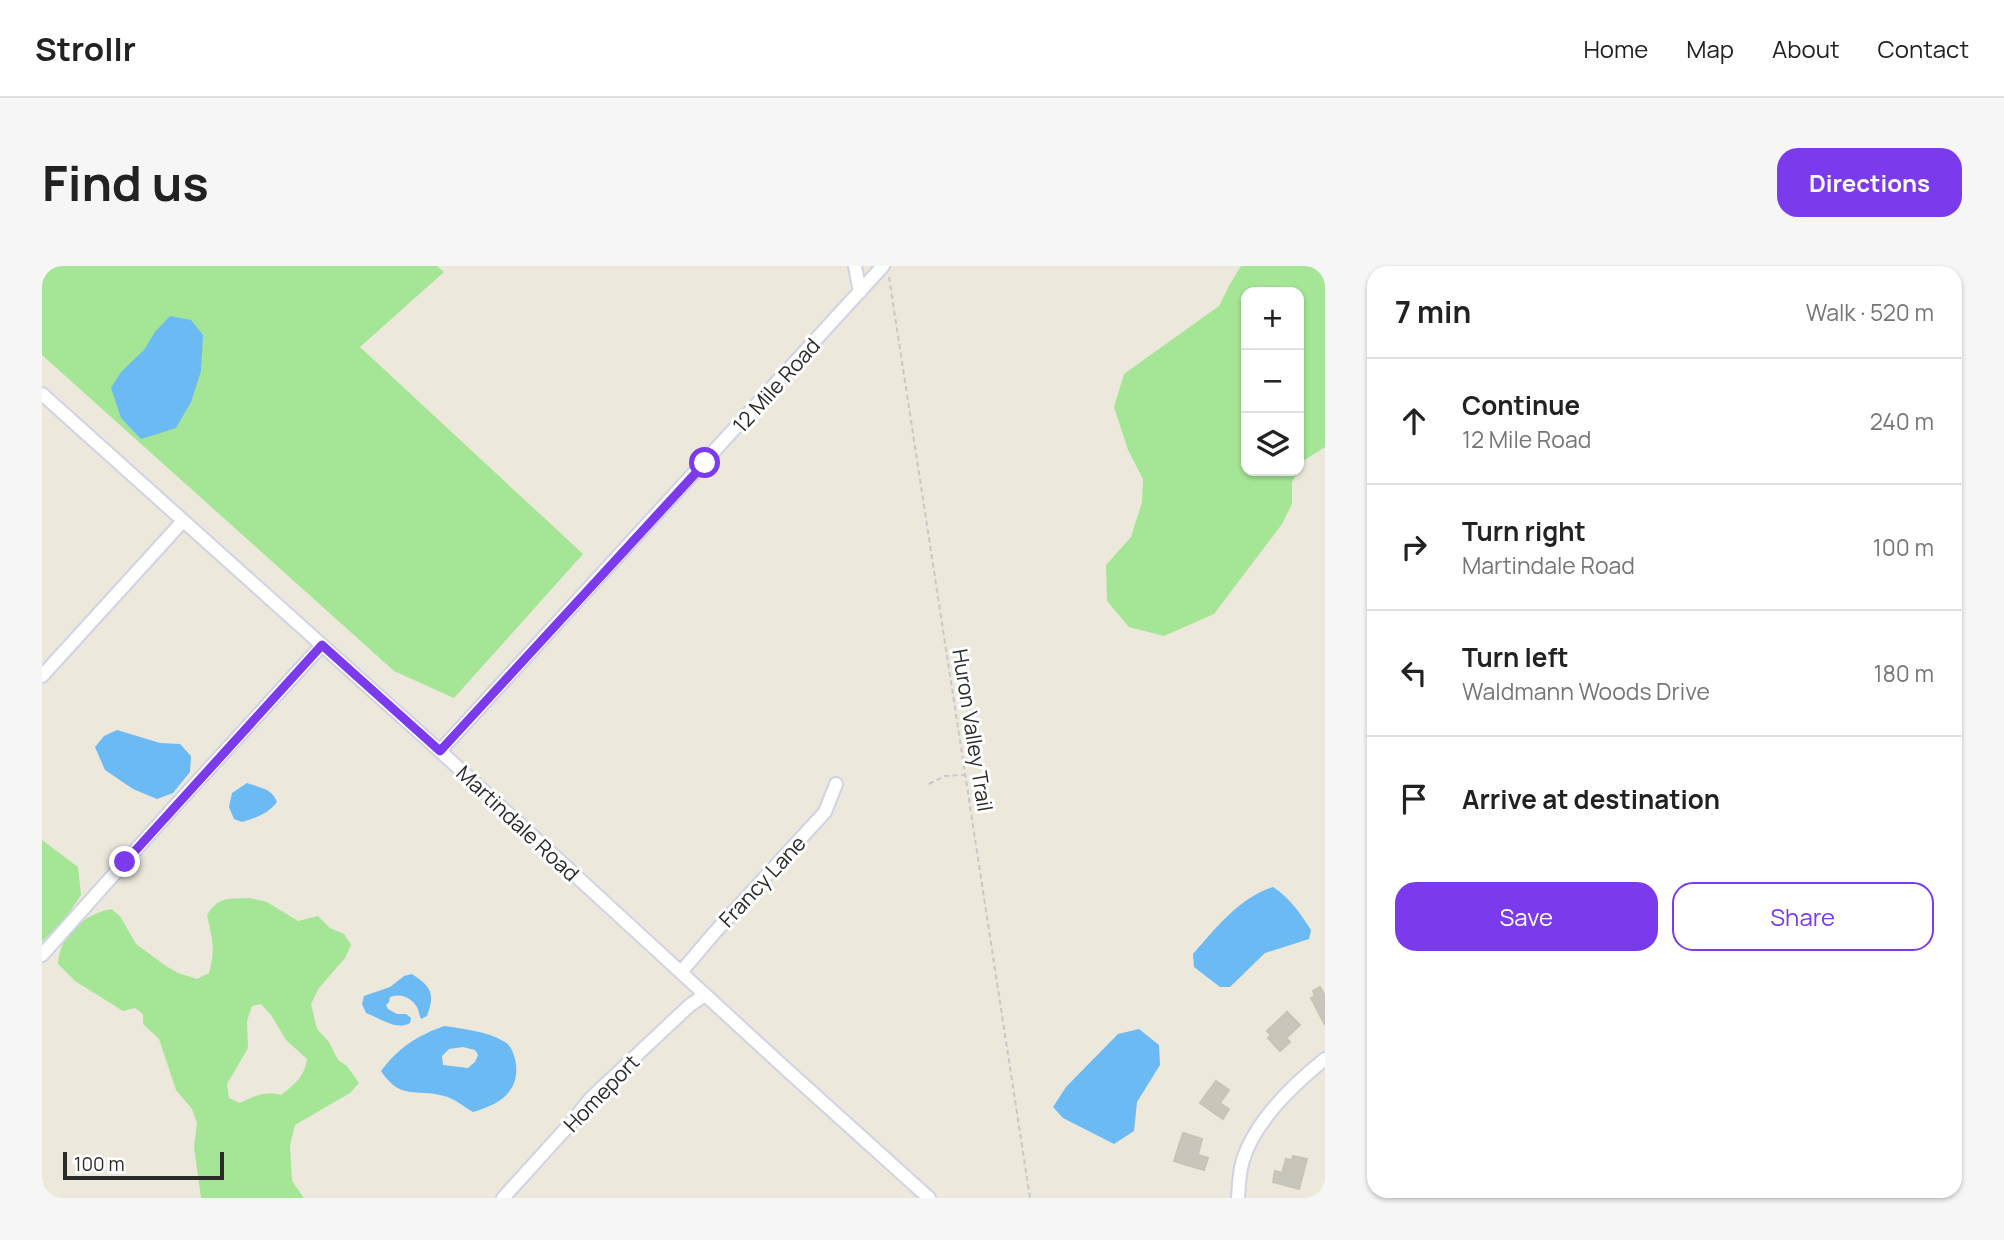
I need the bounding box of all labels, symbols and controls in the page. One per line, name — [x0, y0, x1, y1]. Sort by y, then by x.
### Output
text: Strollr — [35, 26, 136, 71]
text: Home — [1583, 32, 1648, 65]
text: Map — [1686, 32, 1734, 65]
text: About — [1772, 32, 1840, 65]
text: Contact — [1878, 32, 1969, 65]
button: Directions — [1777, 148, 1962, 217]
text: Find us — [42, 149, 209, 216]
map controls — [1241, 287, 1304, 476]
button: + — [1241, 287, 1304, 350]
text: 7 min — [1395, 291, 1471, 332]
text: Walk · 520 m — [1806, 296, 1934, 328]
street label: 12 Mile Road — [726, 332, 826, 438]
button: − — [1241, 350, 1304, 413]
text: Continue — [1462, 387, 1580, 423]
icon: ahead — [1395, 402, 1433, 440]
text: 240 m — [1870, 405, 1934, 437]
button: layers — [1241, 413, 1304, 476]
text: 12 Mile Road — [1462, 423, 1591, 455]
route start — [689, 447, 720, 478]
text: Turn right — [1462, 513, 1586, 549]
icon: right — [1395, 528, 1433, 566]
text: 100 m — [1873, 531, 1934, 563]
text: Martindale Road — [1462, 549, 1635, 581]
text: Turn left — [1462, 639, 1569, 675]
street label: Huron Valley Trail — [946, 647, 1000, 813]
icon: left — [1395, 654, 1433, 692]
text: 180 m — [1874, 657, 1934, 689]
text: Waldmann Woods Drive — [1462, 675, 1710, 707]
street label: Martindale Road — [451, 759, 585, 887]
icon: arrive — [1395, 780, 1433, 818]
text: Arrive at destination — [1462, 781, 1720, 817]
street label: Francy Lane — [712, 829, 812, 933]
route end — [109, 846, 140, 877]
button: Save — [1395, 882, 1658, 951]
button: Share — [1672, 882, 1934, 951]
street label: Homeport — [557, 1048, 645, 1138]
scale bar — [63, 1149, 224, 1181]
text: 100 m — [74, 1151, 125, 1177]

